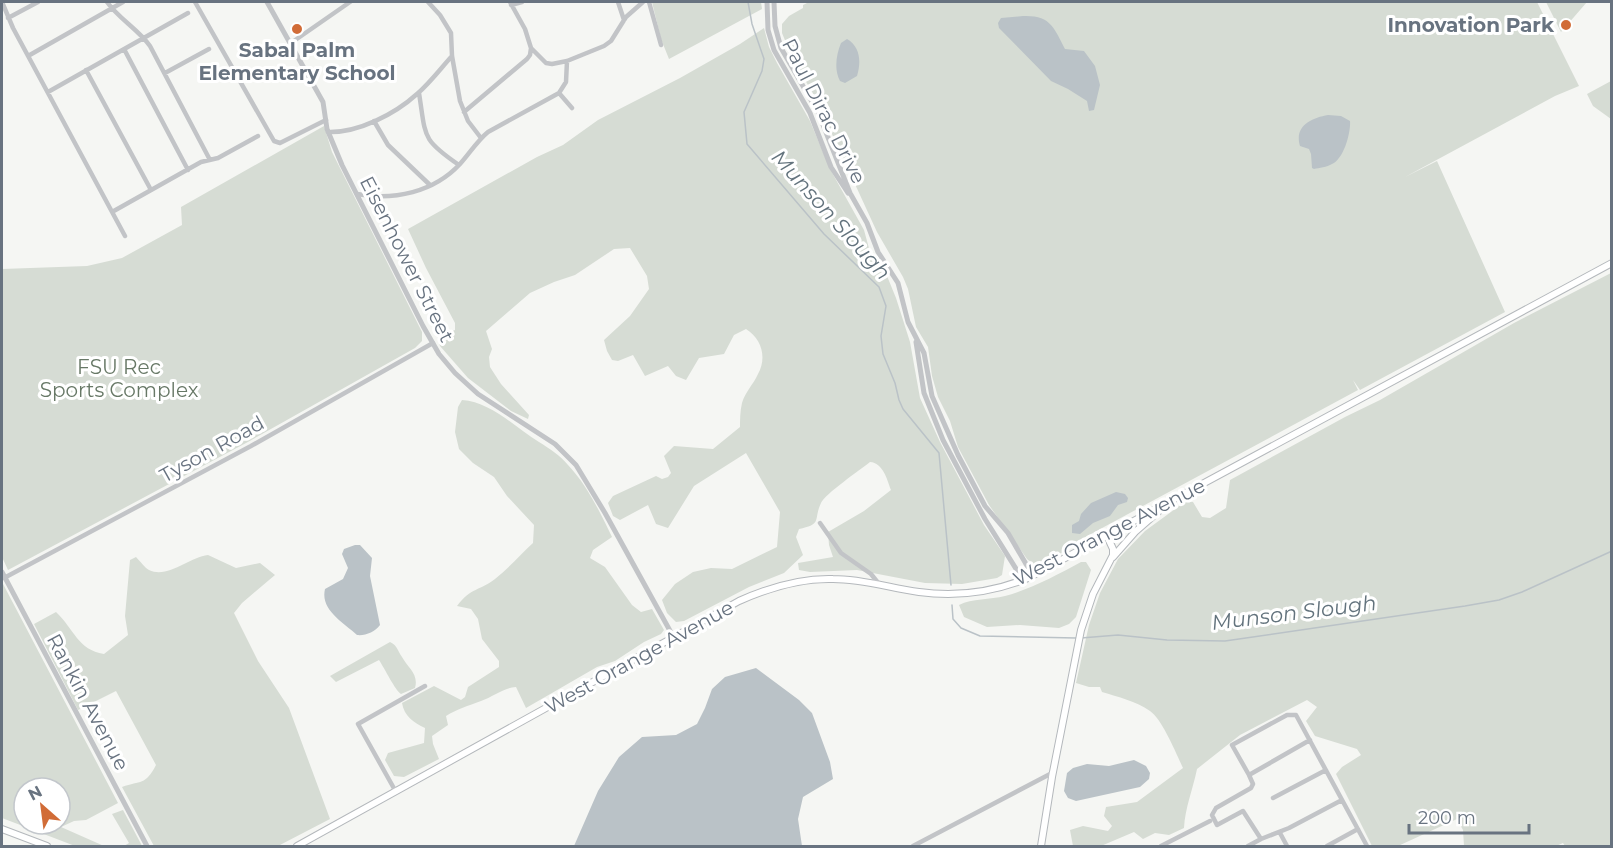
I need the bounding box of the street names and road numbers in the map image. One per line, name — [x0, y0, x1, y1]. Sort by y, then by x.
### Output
street label: Paul Dirac Drive — [777, 34, 871, 188]
street label: Eisenhower Street — [355, 172, 459, 346]
street label: Tyson Road — [156, 410, 268, 488]
street label: West Orange Avenue — [1009, 473, 1209, 591]
street label: West Orange Avenue — [540, 595, 738, 719]
street label: Rankin Avenue — [42, 630, 134, 774]

